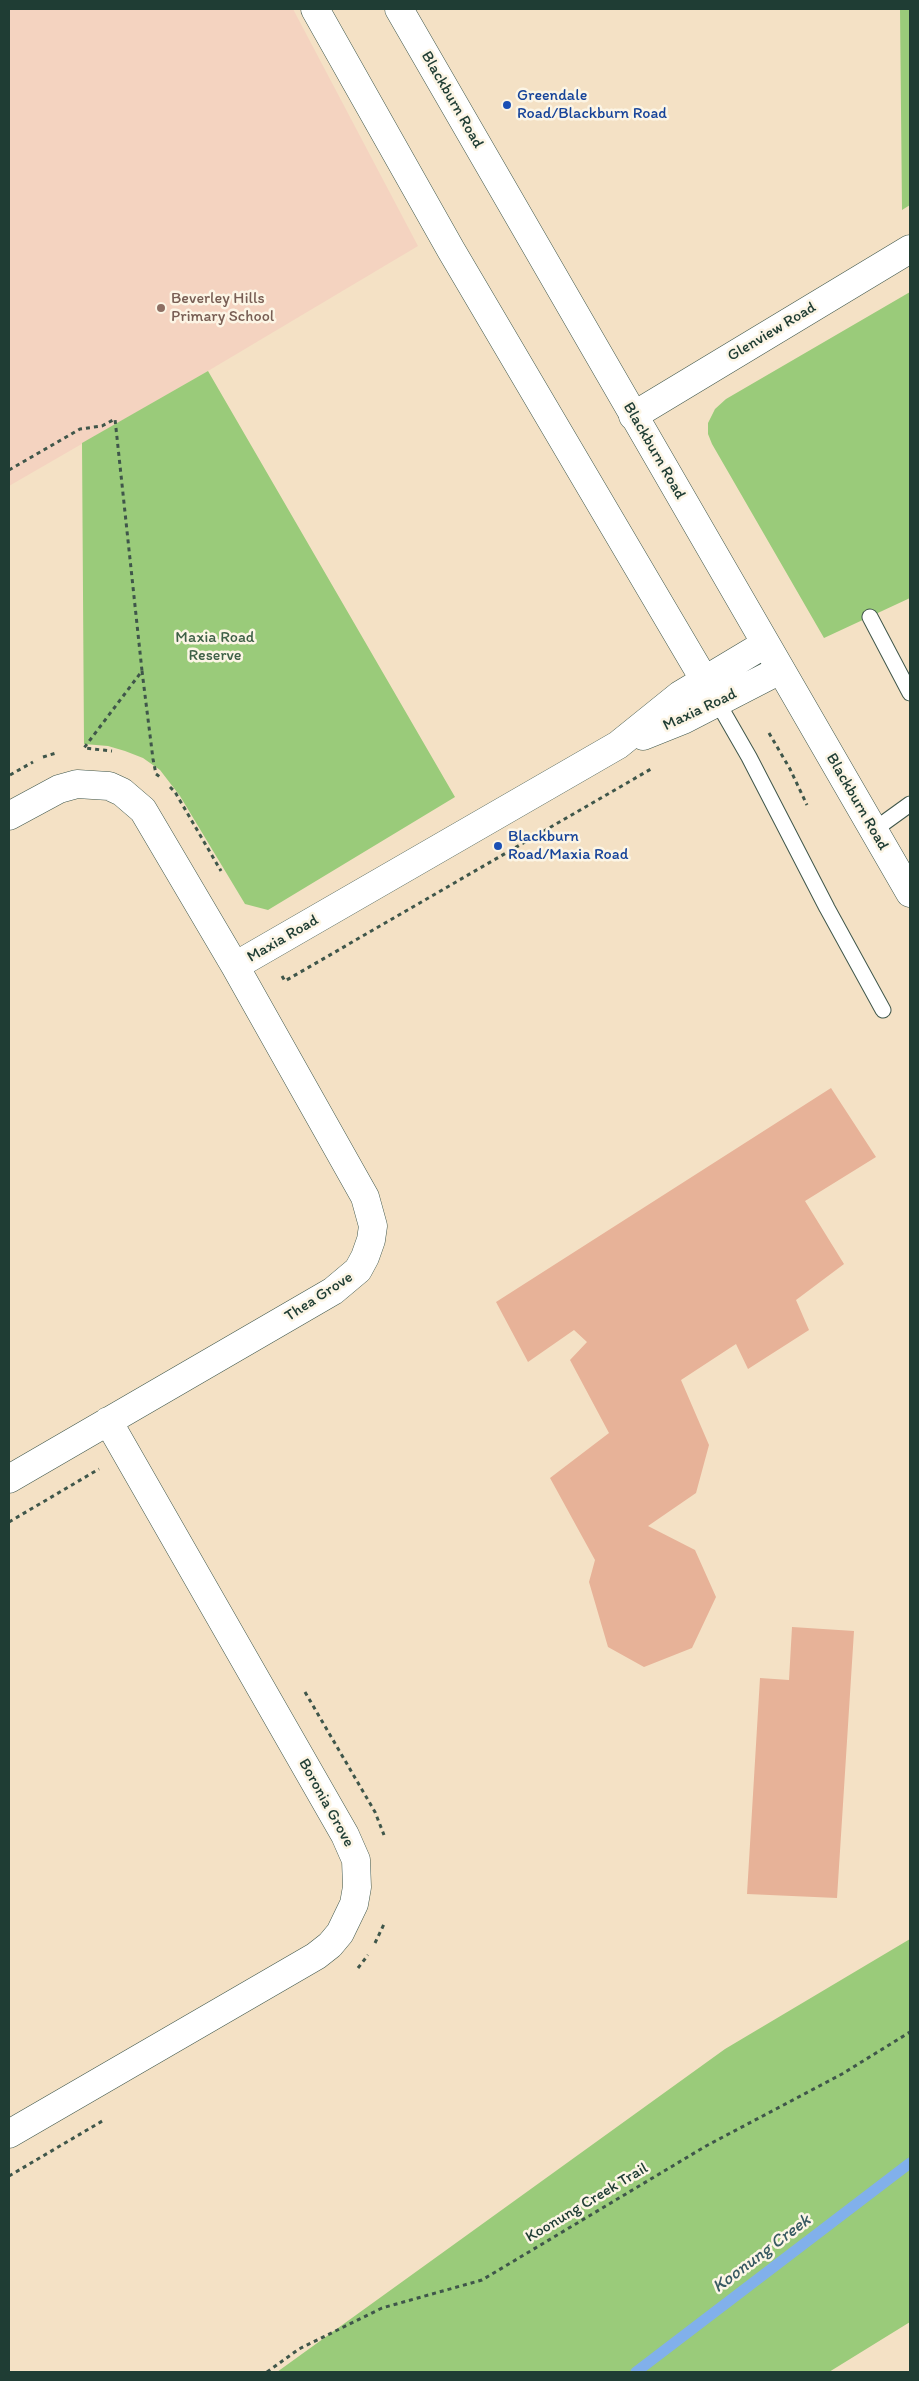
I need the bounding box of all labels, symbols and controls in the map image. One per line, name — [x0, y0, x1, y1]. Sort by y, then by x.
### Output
street label: Blackburn Road — [416, 48, 488, 152]
place label: Greendale Road/Blackburn Road — [517, 86, 667, 124]
marker: Greendale Road/Blackburn Road — [501, 99, 513, 111]
place label: Beverley Hills Primary School — [171, 289, 274, 327]
street label: Glenview Road — [724, 298, 820, 366]
marker: Beverley Hills Primary School — [155, 302, 167, 314]
street label: Blackburn Road — [618, 399, 690, 503]
park label: Maxia Road Reserve — [175, 628, 255, 666]
street label: Maxia Road — [660, 685, 740, 735]
street label: Blackburn Road — [821, 750, 893, 854]
place label: Blackburn Road/Maxia Road — [508, 827, 628, 865]
marker: Blackburn Road/Maxia Road — [492, 840, 504, 852]
street label: Maxia Road — [244, 911, 322, 967]
street label: Thea Grove — [281, 1268, 357, 1326]
street label: Boronia Grove — [294, 1755, 358, 1851]
street label: Koonung Creek Trail — [522, 2159, 652, 2247]
water label: Koonung Creek — [709, 2210, 815, 2298]

